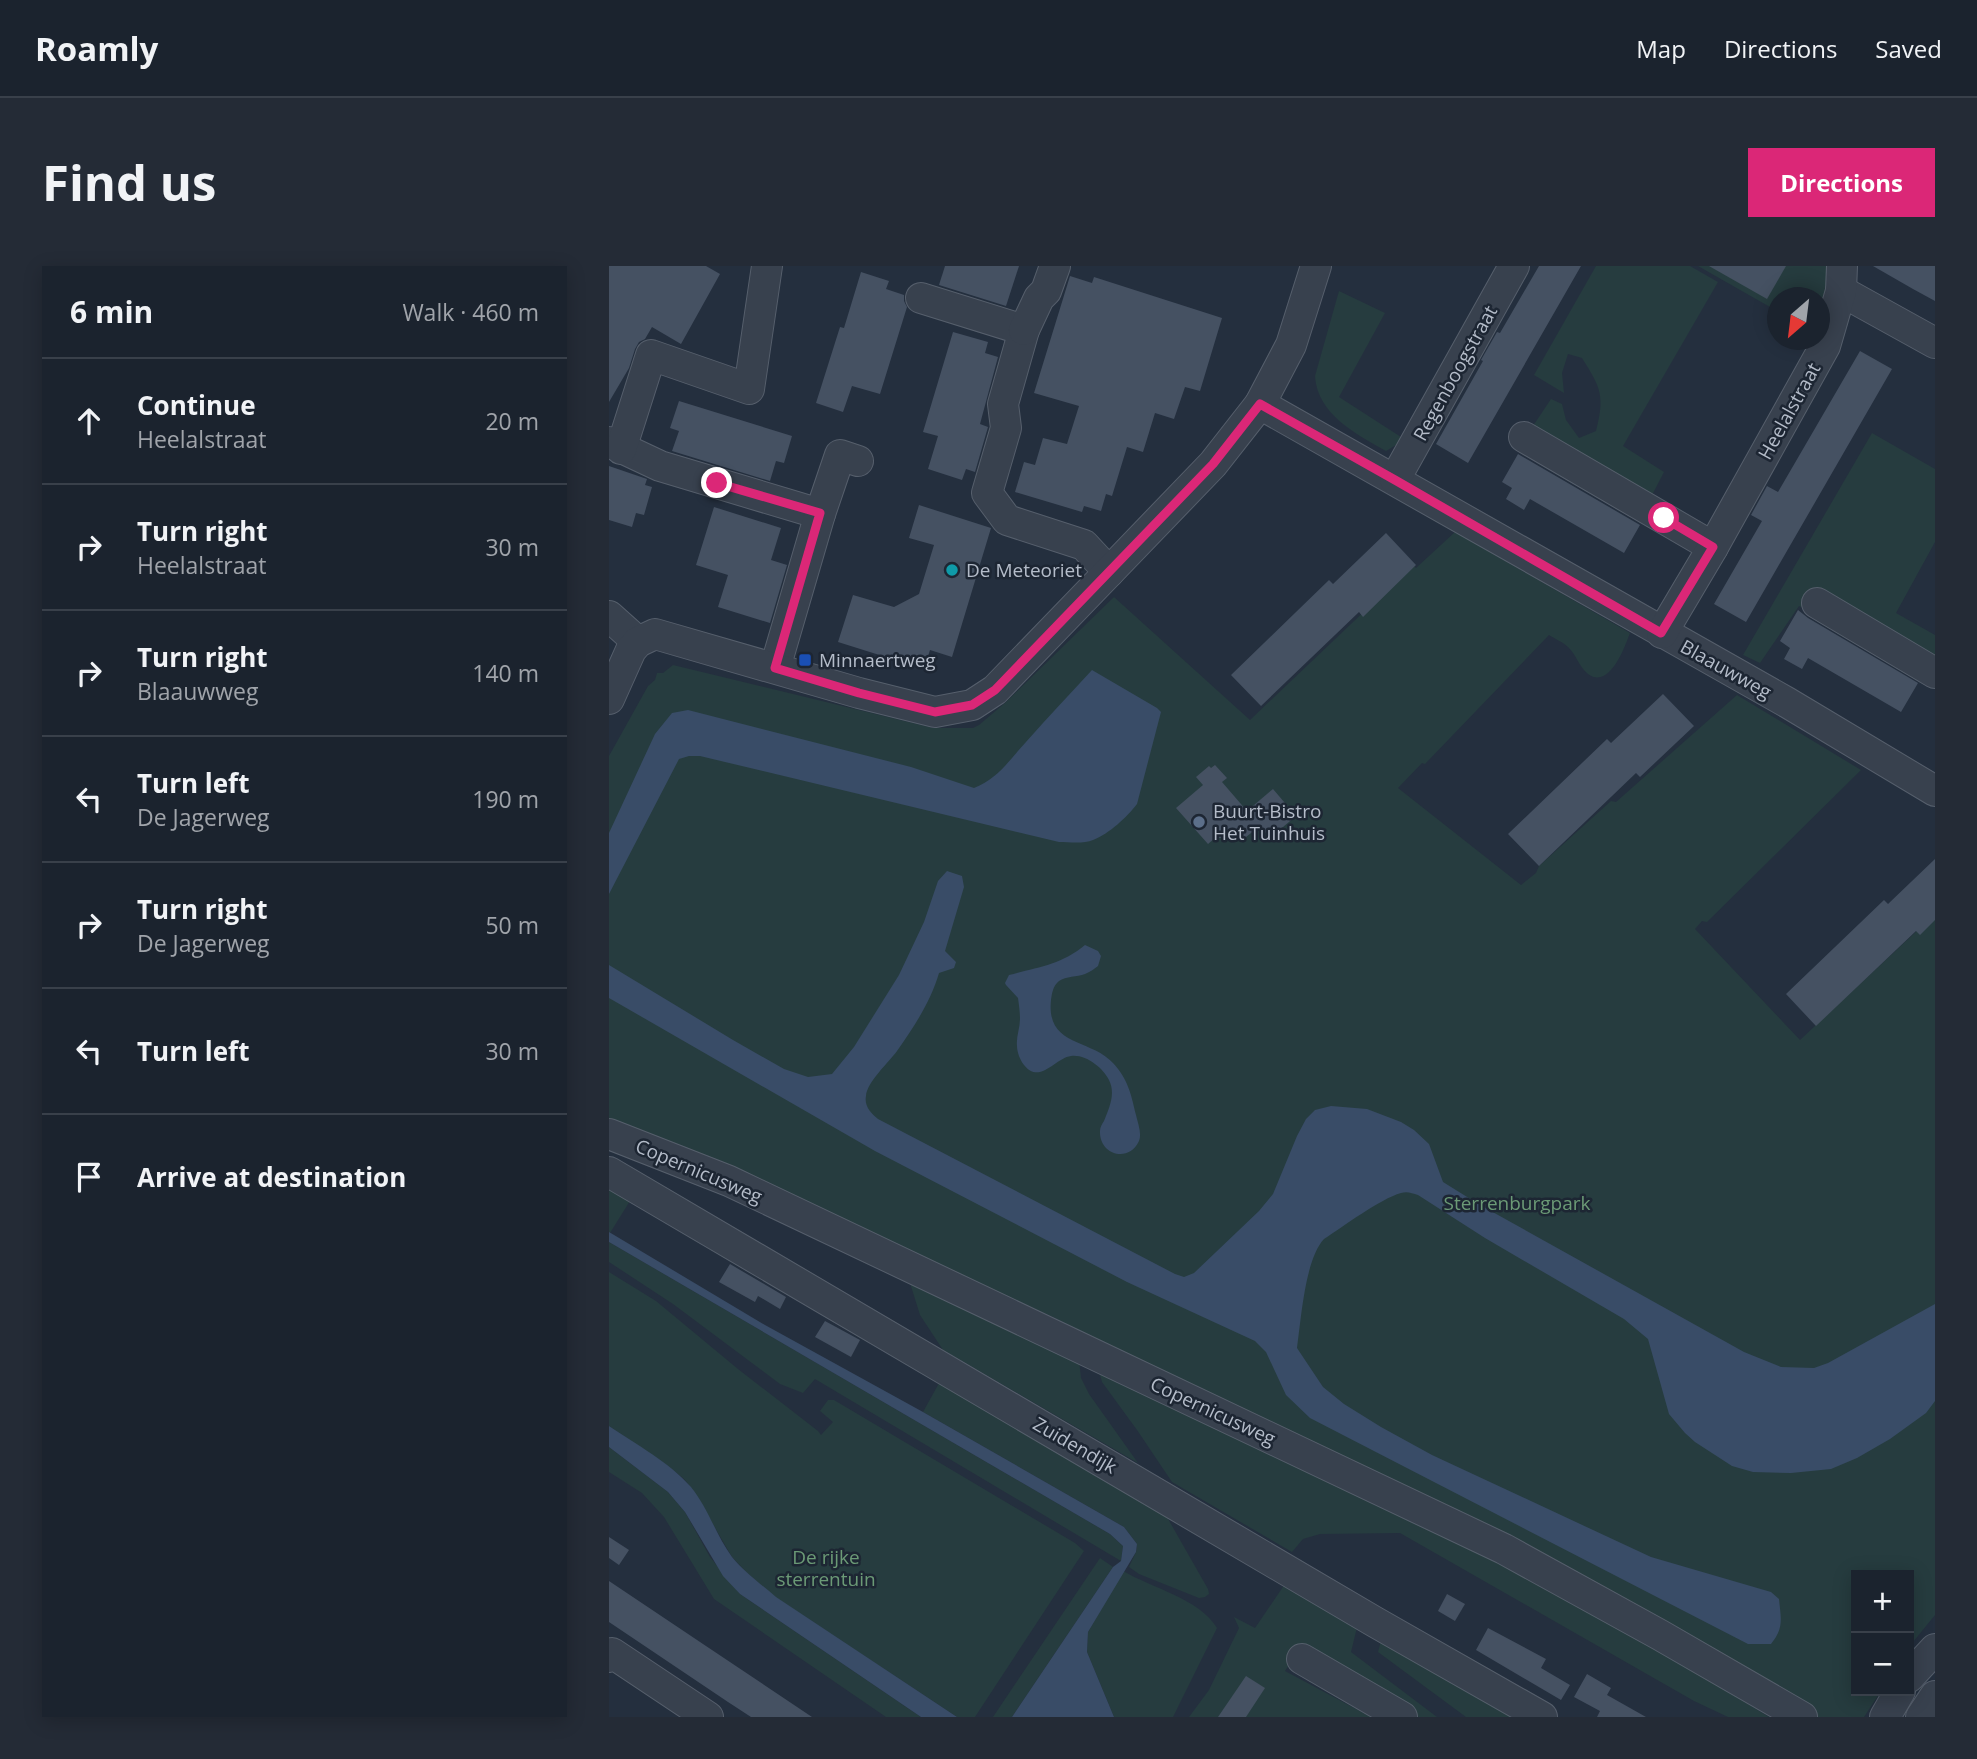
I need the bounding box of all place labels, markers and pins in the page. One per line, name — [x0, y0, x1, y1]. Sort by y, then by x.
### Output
place label: De Meteoriet — [966, 557, 1082, 583]
marker: De Meteoriet — [944, 562, 960, 578]
place label: Minnaertweg — [819, 647, 936, 673]
marker: Minnaertweg — [797, 652, 813, 668]
place label: Buurt-Bistro Het Tuinhuis — [1213, 798, 1325, 846]
marker: Buurt-Bistro Het Tuinhuis — [1191, 814, 1207, 830]

